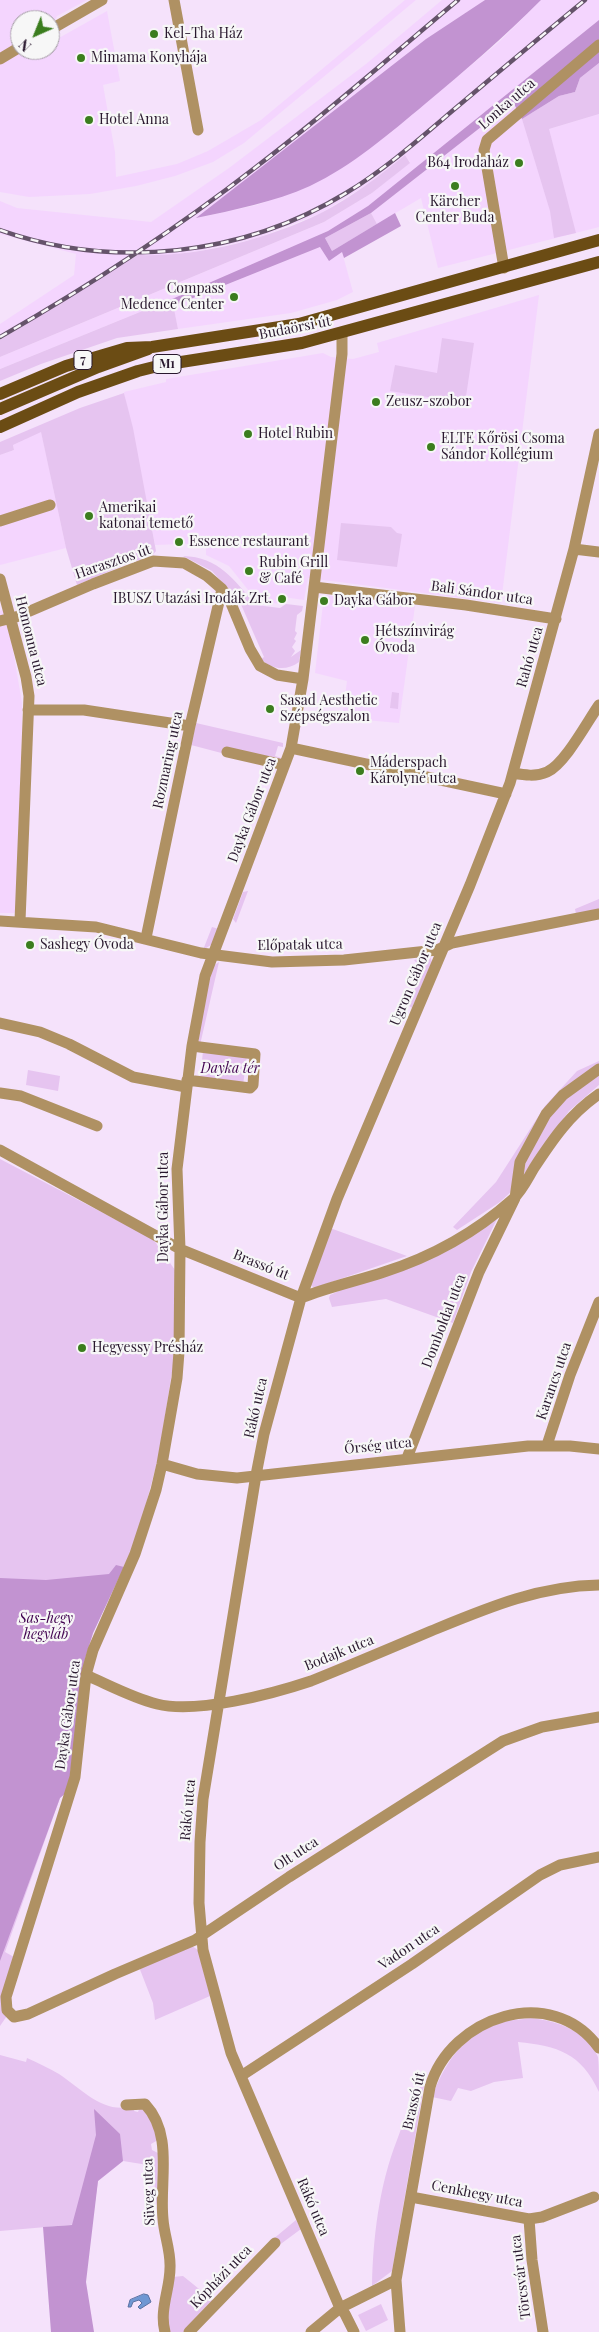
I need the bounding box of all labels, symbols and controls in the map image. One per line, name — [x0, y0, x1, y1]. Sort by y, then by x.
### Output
north arrow — [10, 10, 60, 60]
place label: Kel-Tha Ház — [164, 26, 243, 42]
marker: Kel-Tha Ház — [148, 28, 160, 40]
text: N — [15, 35, 35, 56]
place label: Mimama Konyhája — [91, 50, 207, 66]
marker: Mimama Konyhája — [75, 52, 87, 64]
street label: Lonka utca — [475, 75, 539, 133]
place label: Hotel Anna — [99, 112, 169, 128]
marker: Hotel Anna — [83, 114, 95, 126]
place label: B64 Irodaház — [427, 155, 509, 171]
marker: B64 Irodaház — [513, 157, 525, 169]
marker: Kärcher Center Buda — [449, 180, 461, 192]
place label: Kärcher Center Buda — [416, 194, 494, 226]
place label: Compass Medence Center — [121, 281, 224, 314]
marker: Compass Medence Center — [228, 291, 240, 303]
street label: Budaörsi út — [258, 313, 332, 343]
road number: 7 — [74, 350, 92, 370]
road number: M1 — [153, 354, 181, 374]
place label: Zeusz-szobor — [386, 394, 472, 410]
marker: Zeusz-szobor — [370, 396, 382, 408]
place label: Hotel Rubin — [258, 426, 333, 442]
marker: Hotel Rubin — [242, 428, 254, 440]
place label: ELTE Kőrösi Csoma Sándor Kollégium — [441, 431, 565, 464]
marker: ELTE Kőrösi Csoma Sándor Kollégium — [425, 441, 437, 453]
place label: Amerikai katonai temető — [99, 500, 193, 532]
marker: Amerikai katonai temető — [83, 510, 95, 522]
place label: Essence restaurant — [189, 534, 309, 550]
marker: Essence restaurant — [173, 536, 185, 548]
street label: Harasztos út — [73, 541, 153, 583]
place label: Rubin Grill & Café — [259, 555, 328, 588]
marker: Rubin Grill & Café — [243, 565, 255, 577]
street label: Bali Sándor utca — [430, 578, 534, 608]
place label: IBUSZ Utazási Irodák Zrt. — [113, 591, 272, 607]
marker: IBUSZ Utazási Irodák Zrt. — [276, 593, 288, 605]
place label: Dayka Gábor — [334, 593, 414, 609]
street label: Homonna utca — [12, 594, 50, 688]
marker: Dayka Gábor — [318, 595, 330, 607]
place label: Hétszínvirág Óvoda — [375, 624, 454, 656]
street label: Rahó utca — [513, 625, 547, 689]
marker: Hétszínvirág Óvoda — [359, 634, 371, 646]
place label: Sasad Aesthetic Szépségszalon — [280, 693, 378, 726]
marker: Sasad Aesthetic Szépségszalon — [264, 703, 276, 715]
street label: Rozmaring utca — [149, 710, 187, 810]
street label: Dayka Gábor utca — [224, 755, 280, 865]
place label: Máderspach Károlyné utca — [370, 755, 456, 788]
marker: Máderspach Károlyné utca — [354, 765, 366, 777]
street label: Ugron Gábor utca — [387, 920, 445, 1028]
street label: Előpatak utca — [257, 936, 343, 954]
place label: Sashegy Óvoda — [40, 937, 134, 953]
marker: Sashegy Óvoda — [24, 939, 36, 951]
park label: Dayka tér — [201, 1061, 259, 1077]
street label: Dayka Gábor utca — [156, 1152, 172, 1262]
street label: Brassó út — [231, 1246, 291, 1284]
street label: Domboldal utca — [418, 1272, 470, 1370]
place label: Hegyessy Présház — [92, 1340, 203, 1356]
street label: Karancs utca — [533, 1340, 575, 1422]
marker: Hegyessy Présház — [76, 1342, 88, 1354]
street label: Rákó utca — [241, 1376, 271, 1440]
street label: Őrség utca — [343, 1434, 413, 1458]
park label: Sas-hegy hegyláb — [19, 1611, 73, 1644]
street label: Bodajk utca — [302, 1631, 376, 1675]
street label: Dayka Gábor utca — [52, 1659, 84, 1771]
street label: Rákó utca — [177, 1779, 199, 1841]
street label: Olt utca — [271, 1833, 321, 1875]
street label: Vadon utca — [376, 1921, 442, 1973]
street label: Brassó út — [399, 2071, 429, 2131]
street label: Süveg utca — [139, 2158, 159, 2226]
street label: Rákó utca — [293, 2175, 333, 2239]
street label: Cenkhegy utca — [430, 2177, 524, 2211]
street label: Törcsvár utca — [507, 2234, 535, 2320]
street label: Kópházi utca — [187, 2242, 255, 2312]

